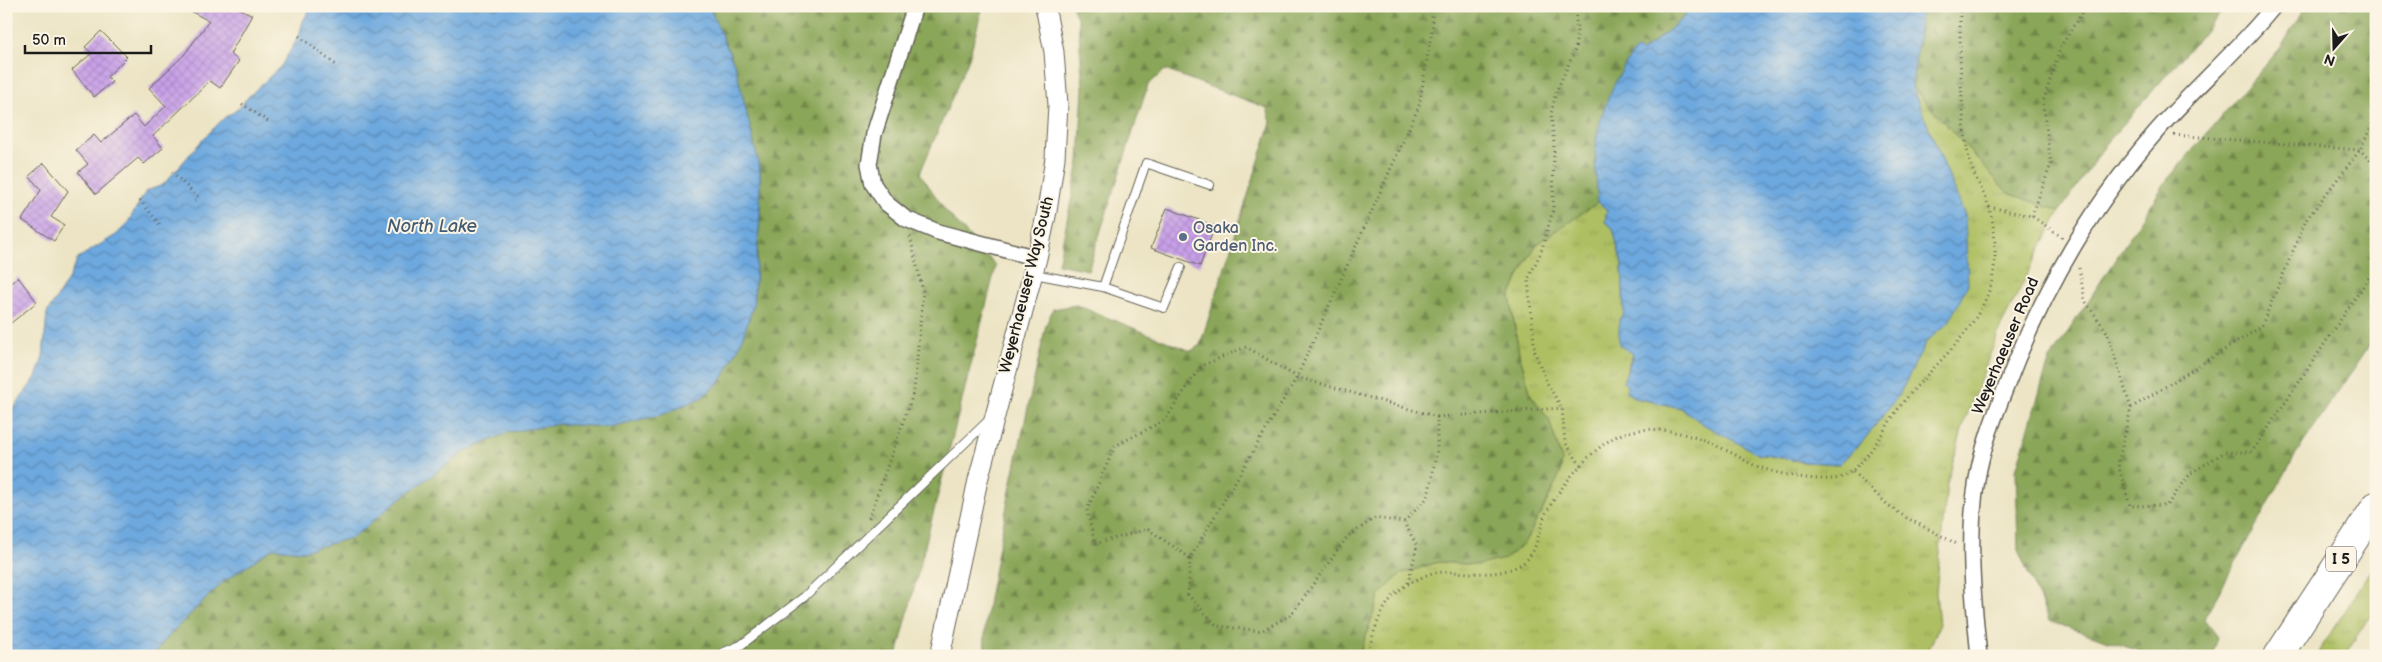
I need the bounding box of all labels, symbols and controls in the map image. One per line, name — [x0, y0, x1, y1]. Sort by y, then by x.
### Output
scale bar — [25, 22, 151, 54]
north arrow — [2310, 22, 2360, 72]
text: 50 m — [32, 31, 66, 50]
text: N — [2322, 50, 2338, 70]
street label: Weyerhaeuser Way South — [996, 194, 1058, 376]
water label: North Lake — [387, 216, 477, 237]
place label: Osaka Garden Inc. — [1193, 219, 1277, 256]
marker: Osaka Garden Inc. — [1177, 231, 1189, 243]
street label: Weyerhaeuser Road — [1969, 275, 2043, 417]
road number: I 5 — [2326, 546, 2356, 572]

